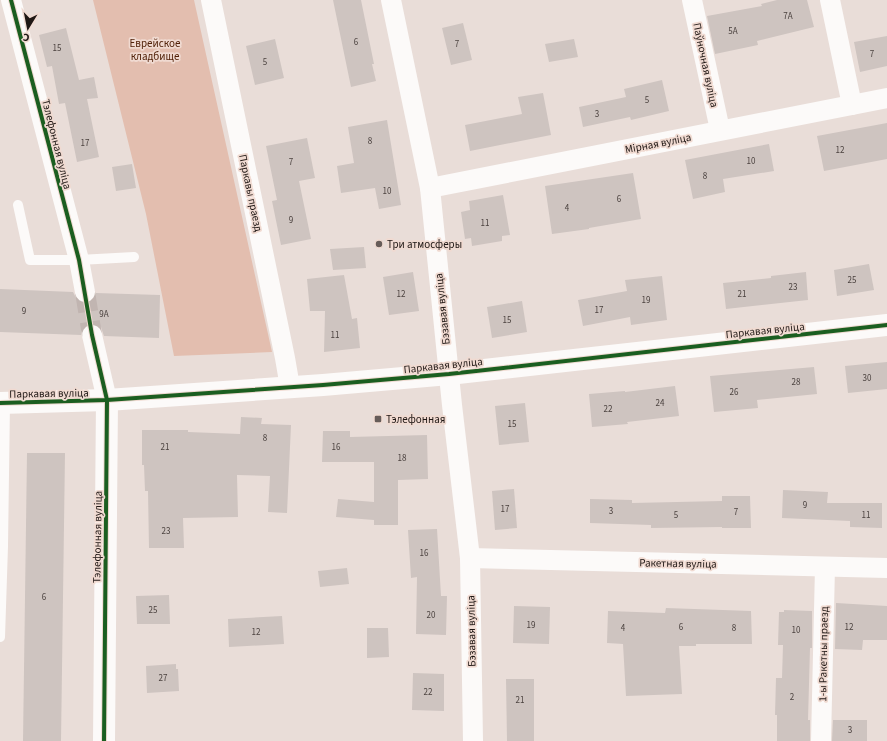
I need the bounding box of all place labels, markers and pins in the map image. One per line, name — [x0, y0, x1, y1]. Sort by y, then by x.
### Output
place label: Три атмосферы — [387, 237, 462, 252]
marker: Три атмосферы — [374, 239, 384, 249]
place label: Тэлефонная — [386, 412, 445, 427]
marker: Тэлефонная — [373, 414, 383, 424]

